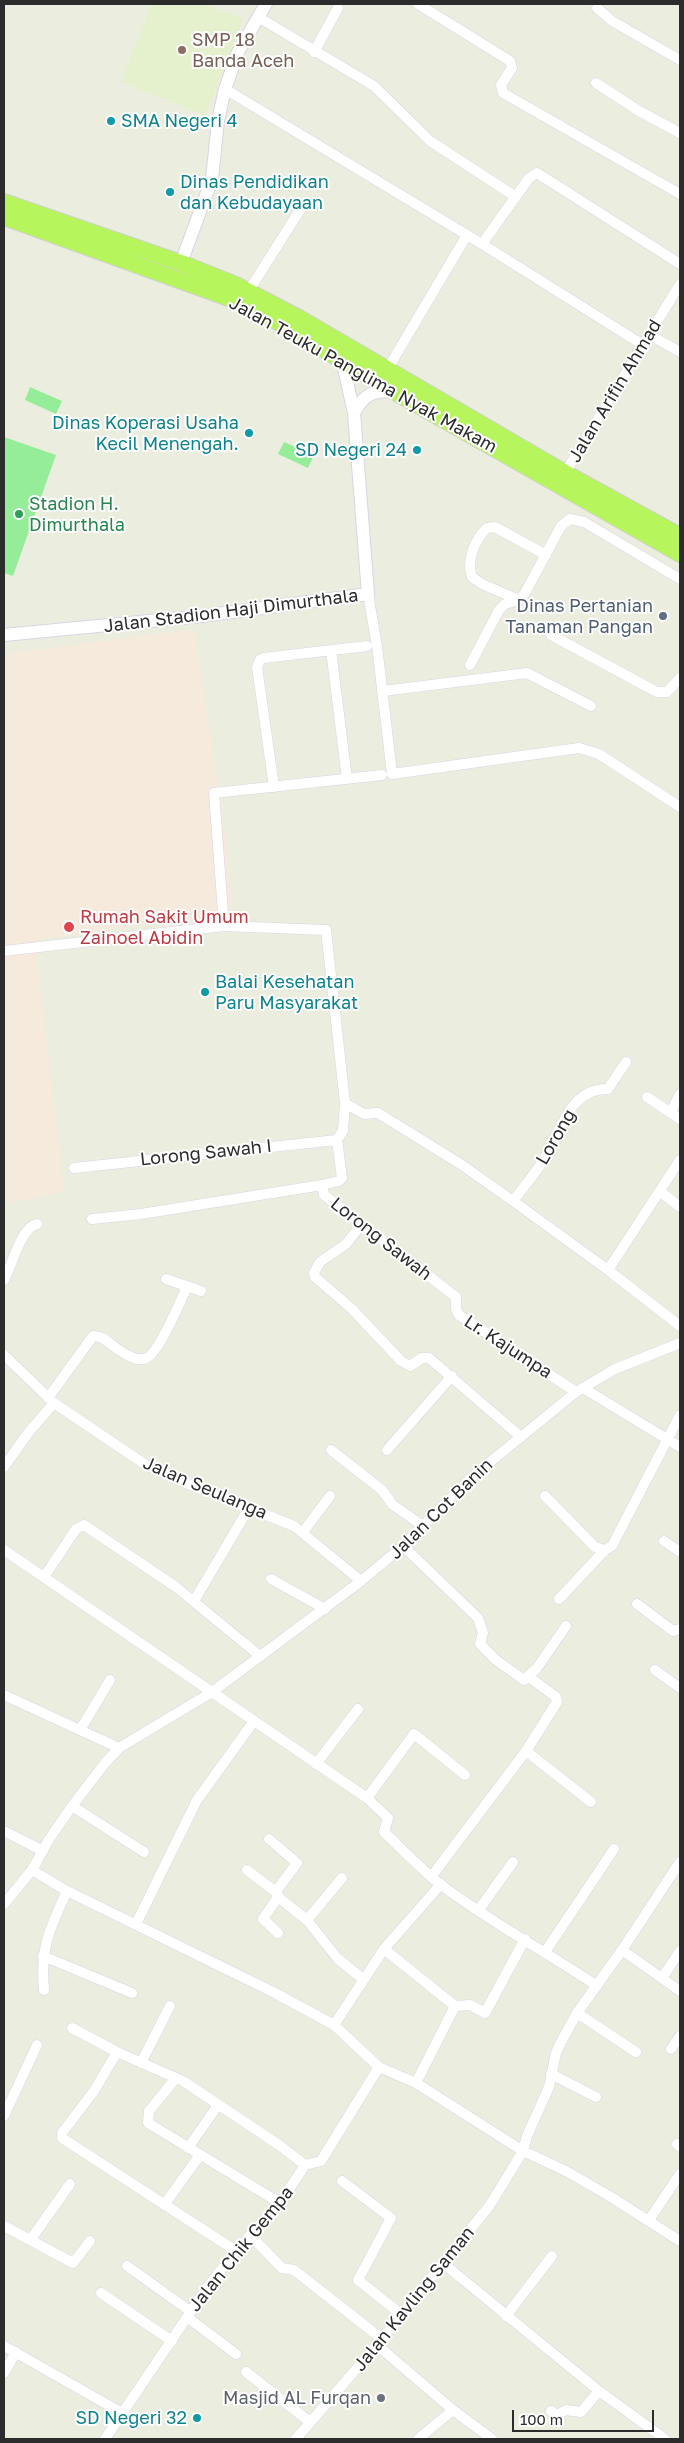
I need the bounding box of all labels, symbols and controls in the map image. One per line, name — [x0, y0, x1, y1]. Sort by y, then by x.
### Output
place label: SMP 18 Banda Aceh — [192, 29, 294, 72]
marker: SMP 18 Banda Aceh — [176, 44, 188, 56]
place label: SMA Negeri 4 — [121, 110, 238, 132]
marker: SMA Negeri 4 — [105, 115, 117, 127]
place label: Dinas Pendidikan dan Kebudayaan — [180, 171, 329, 213]
marker: Dinas Pendidikan dan Kebudayaan — [164, 186, 176, 198]
street label: Jalan Teuku Panglima Nyak Makam — [225, 292, 501, 458]
street label: Jalan Arifin Ahmad — [564, 316, 666, 466]
place label: Dinas Koperasi Usaha Kecil Menengah. — [52, 412, 239, 454]
marker: Dinas Koperasi Usaha Kecil Menengah. — [243, 427, 255, 439]
place label: SD Negeri 24 — [295, 439, 407, 461]
marker: SD Negeri 24 — [411, 444, 423, 456]
place label: Stadion H. Dimurthala — [29, 493, 125, 536]
marker: Stadion H. Dimurthala — [13, 508, 25, 520]
street label: Jalan Stadion Haji Dimurthala — [102, 585, 360, 637]
place label: Dinas Pertanian Tanaman Pangan — [505, 595, 653, 638]
marker: Dinas Pertanian Tanaman Pangan — [657, 610, 669, 622]
place label: Rumah Sakit Umum Zainoel Abidin — [80, 906, 249, 949]
marker: Rumah Sakit Umum Zainoel Abidin — [62, 920, 76, 934]
place label: Balai Kesehatan Paru Masyarakat — [215, 971, 358, 1014]
marker: Balai Kesehatan Paru Masyarakat — [199, 986, 211, 998]
street label: Lorong — [531, 1105, 581, 1169]
street label: Lorong Sawah I — [139, 1135, 273, 1171]
street label: Lorong Sawah — [326, 1193, 436, 1285]
street label: Lr. Kajumpa — [460, 1311, 556, 1383]
street label: Jalan Seulanga — [140, 1452, 270, 1524]
street label: Jalan Cot Banin — [385, 1454, 497, 1564]
street label: Jalan Chik Gempa — [184, 2182, 298, 2316]
street label: Jalan Kavling Saman — [349, 2222, 479, 2376]
place label: Masjid AL Furqan — [223, 2387, 371, 2409]
marker: Masjid AL Furqan — [375, 2392, 387, 2404]
scale bar — [514, 2400, 656, 2432]
place label: SD Negeri 32 — [75, 2407, 187, 2429]
text: 100 m — [520, 2410, 563, 2428]
marker: SD Negeri 32 — [191, 2412, 203, 2424]

